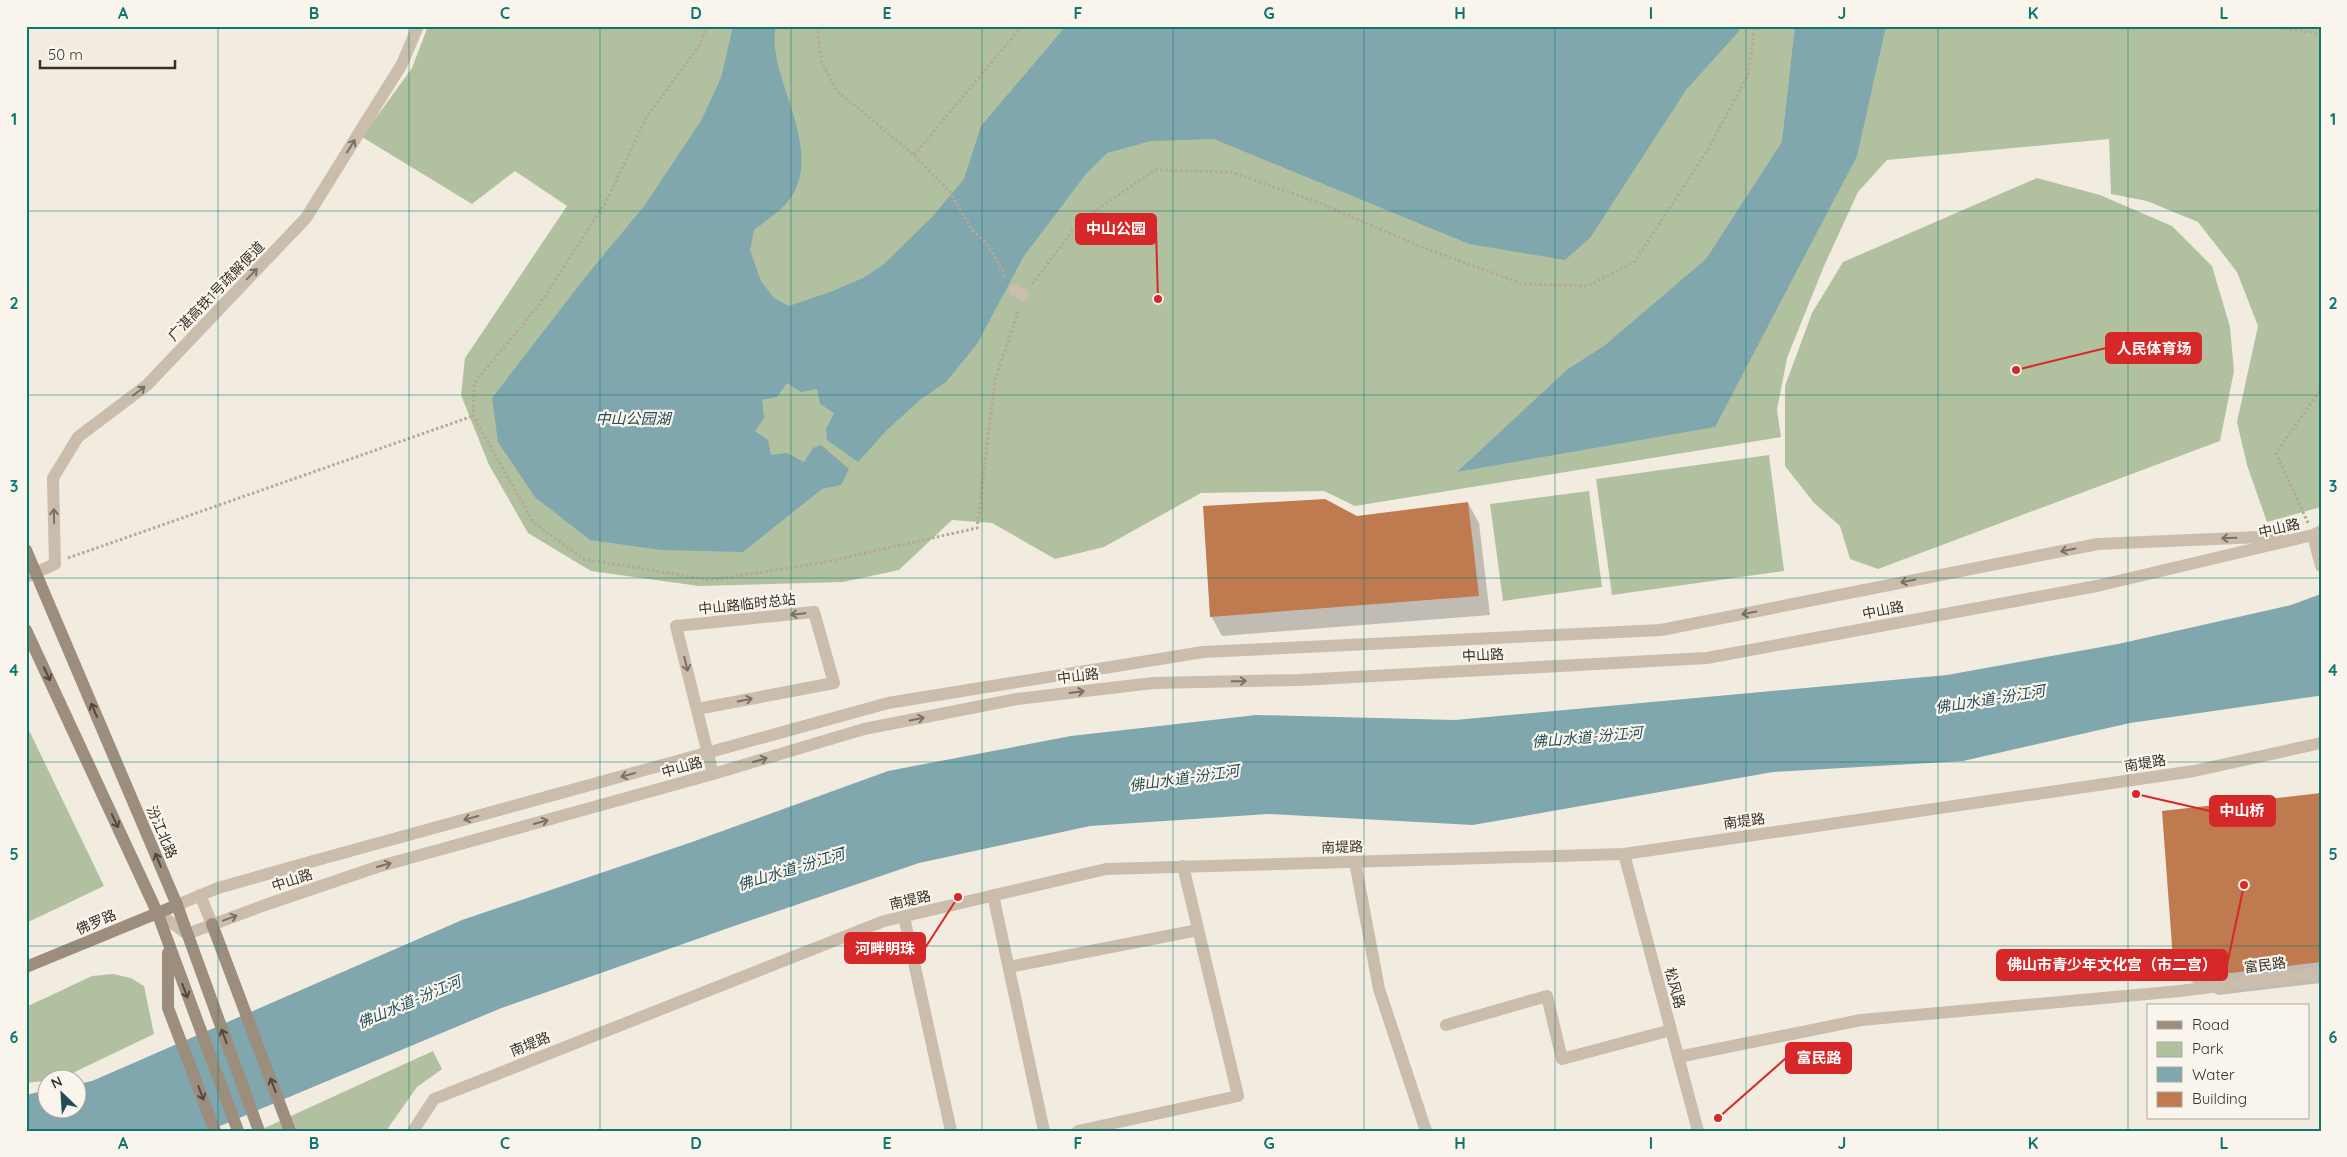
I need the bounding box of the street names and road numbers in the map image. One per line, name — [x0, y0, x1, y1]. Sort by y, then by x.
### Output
street label: 广湛高铁1号疏解便道 — [164, 238, 268, 344]
street label: 中山路 — [2257, 515, 2301, 541]
street label: 中山路临时总站 — [697, 590, 797, 618]
street label: 中山路 — [1861, 597, 1905, 623]
street label: 中山路 — [1462, 645, 1504, 665]
street label: 中山路 — [1056, 665, 1100, 687]
street label: 南堤路 — [2123, 751, 2167, 775]
street label: 中山路 — [659, 753, 705, 781]
street label: 汾江北路 — [143, 803, 181, 861]
street label: 南堤路 — [1722, 809, 1766, 833]
street label: 南堤路 — [1321, 837, 1363, 857]
street label: 中山路 — [269, 865, 315, 895]
street label: 南堤路 — [888, 887, 932, 913]
street label: 佛罗路 — [73, 906, 119, 938]
street label: 富民路 — [2243, 954, 2287, 976]
street label: 松风路 — [1661, 965, 1689, 1011]
street label: 南堤路 — [507, 1028, 553, 1060]

